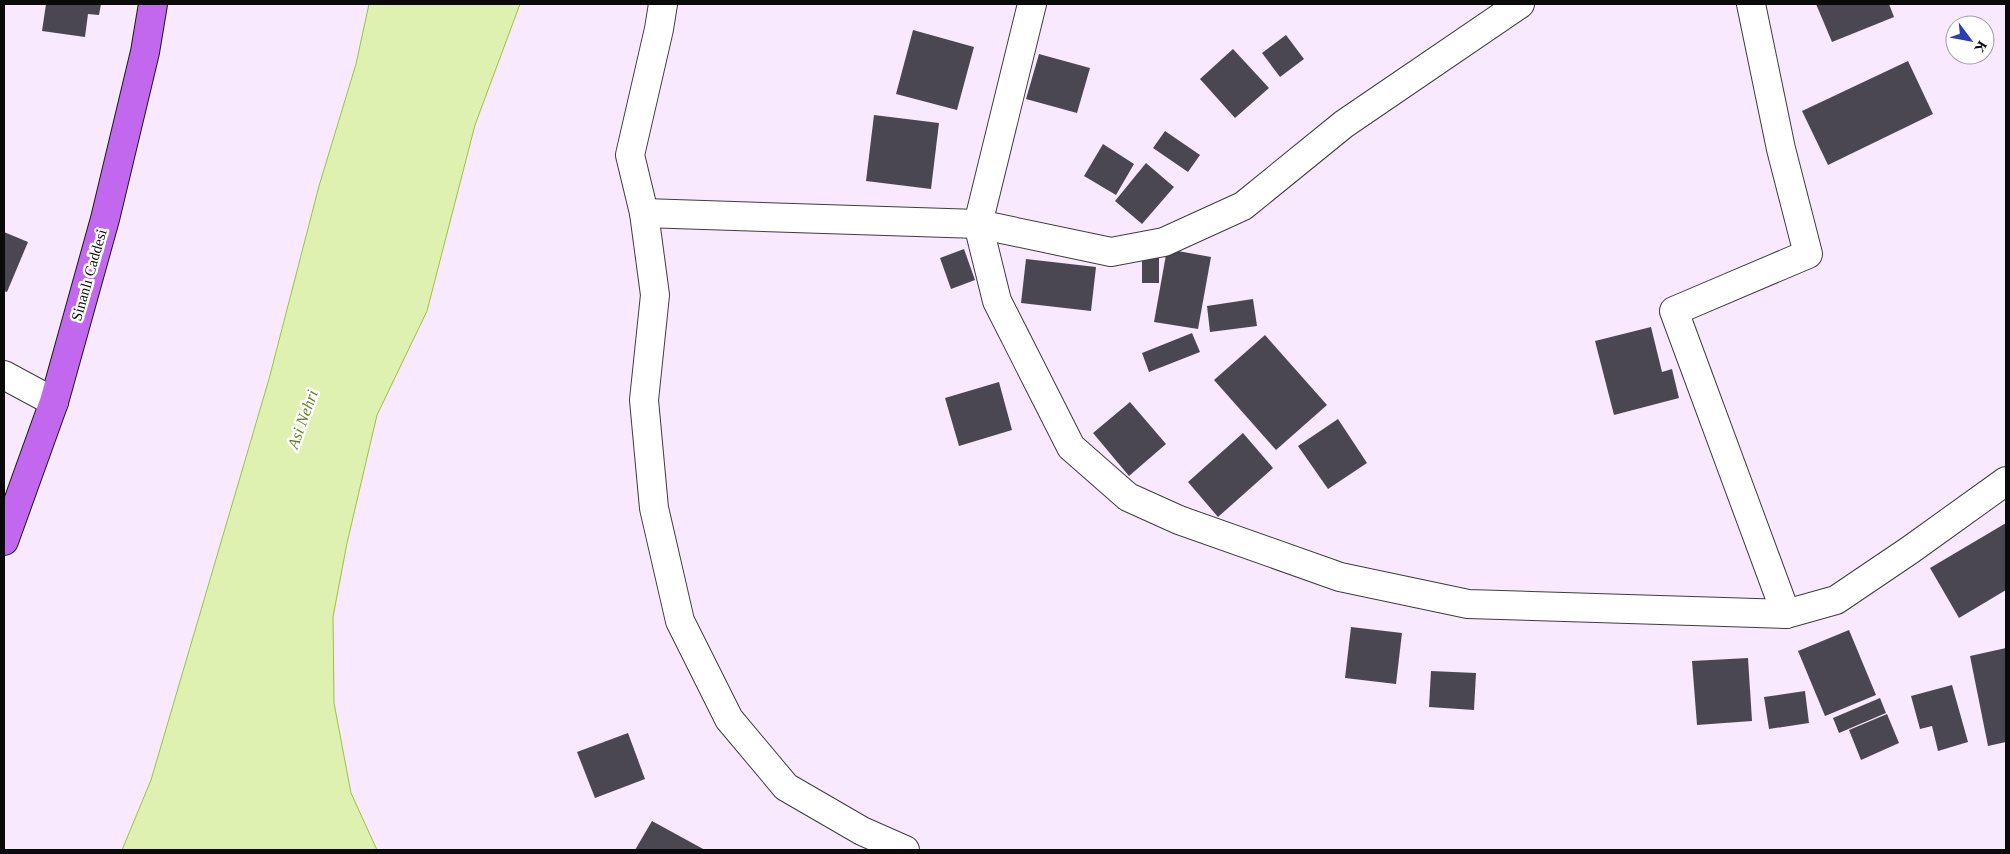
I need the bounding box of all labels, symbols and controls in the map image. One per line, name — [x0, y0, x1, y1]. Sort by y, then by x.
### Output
north arrow — [1945, 15, 1995, 65]
text: K — [1971, 38, 1990, 55]
street label: Sinanlı Caddesi — [68, 227, 110, 323]
water label: Asi Nehri — [284, 388, 321, 452]

